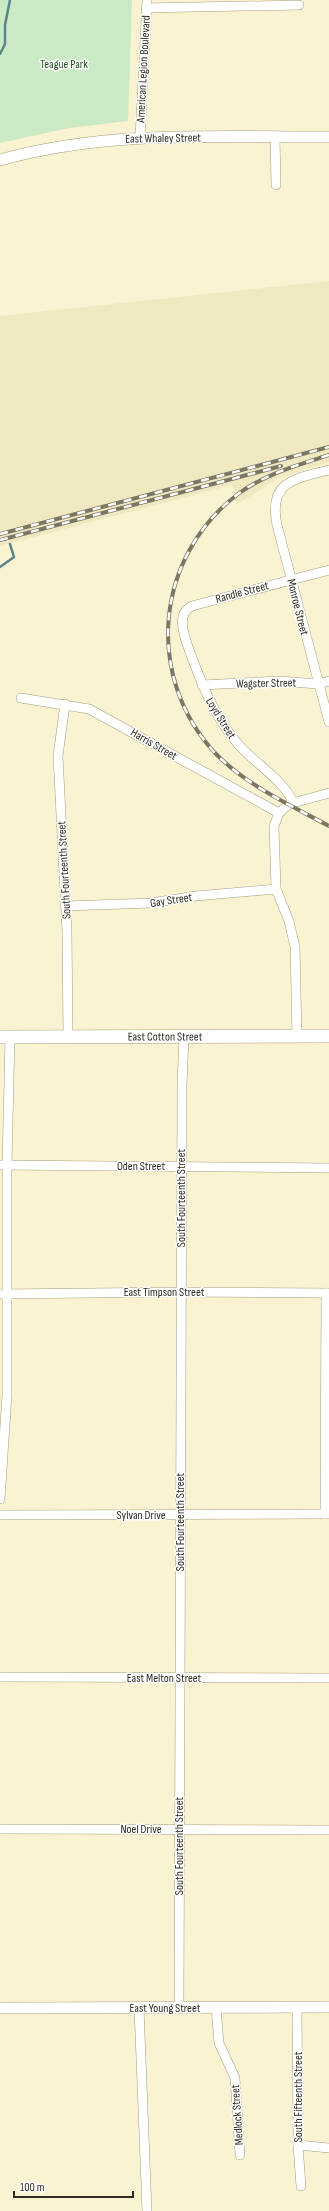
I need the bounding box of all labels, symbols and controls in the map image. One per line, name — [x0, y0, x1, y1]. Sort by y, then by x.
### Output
street label: American Legion Boulevard — [133, 15, 154, 124]
park label: Teague Park — [40, 57, 88, 72]
street label: East Whaley Street — [125, 130, 201, 147]
street label: Monroe Street — [283, 577, 312, 637]
street label: Randle Street — [214, 578, 271, 607]
street label: Wagster Street — [236, 675, 297, 692]
street label: Loyd Street — [202, 695, 239, 742]
street label: Harris Street — [128, 725, 180, 764]
street label: South Fourteenth Street — [54, 820, 75, 919]
street label: Gay Street — [149, 890, 193, 911]
street label: East Cotton Street — [128, 1029, 203, 1045]
street label: South Fourteenth Street — [174, 1149, 189, 1247]
street label: Oden Street — [117, 1159, 165, 1174]
street label: East Timpson Street — [124, 1285, 205, 1300]
street label: South Fourteenth Street — [173, 1473, 188, 1571]
street label: Sylvan Drive — [116, 1508, 166, 1523]
street label: East Melton Street — [127, 1671, 202, 1686]
street label: South Fourteenth Street — [172, 1797, 187, 1895]
street label: Noel Drive — [120, 1822, 162, 1837]
street label: East Young Street — [130, 2001, 201, 2016]
street label: South Fifteenth Street — [291, 2051, 306, 2142]
street label: Medlock Street — [228, 2084, 247, 2146]
scale bar — [14, 2173, 133, 2199]
text: 100 m — [20, 2180, 45, 2195]

